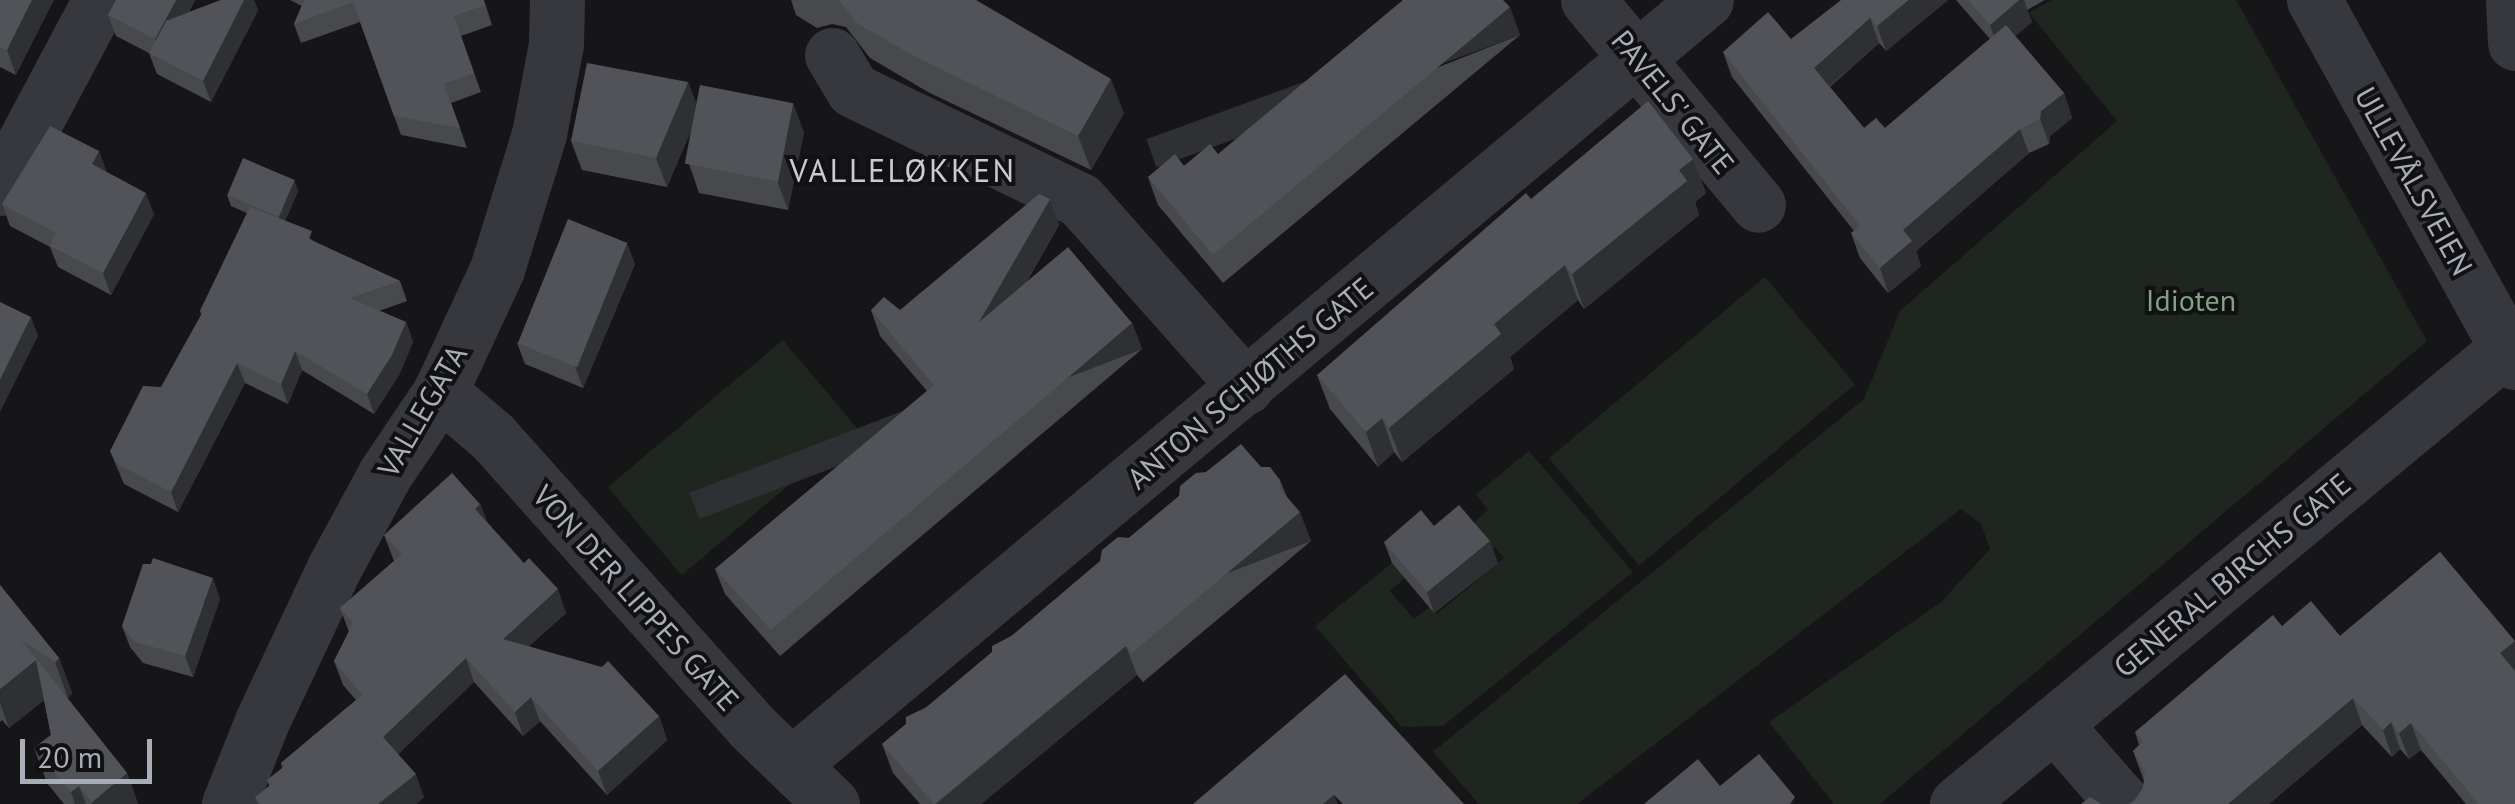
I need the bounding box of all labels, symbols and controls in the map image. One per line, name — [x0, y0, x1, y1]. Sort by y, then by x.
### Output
street label: PAVELS' GATE — [1603, 22, 1743, 182]
street label: ULLEVÅLSVEIEN — [2347, 81, 2481, 281]
district label: VALLELØKKEN — [789, 151, 1017, 189]
street label: ANTON SCHJØTHS GATE — [1120, 270, 1380, 496]
park label: Idioten — [2146, 282, 2236, 318]
street label: VALLEGATA — [370, 339, 474, 483]
street label: GENERAL BIRCHS GATE — [2106, 465, 2358, 685]
street label: VON DER LIPPES GATE — [525, 478, 747, 718]
scale bar — [25, 719, 158, 781]
text: 20 m — [37, 737, 102, 776]

